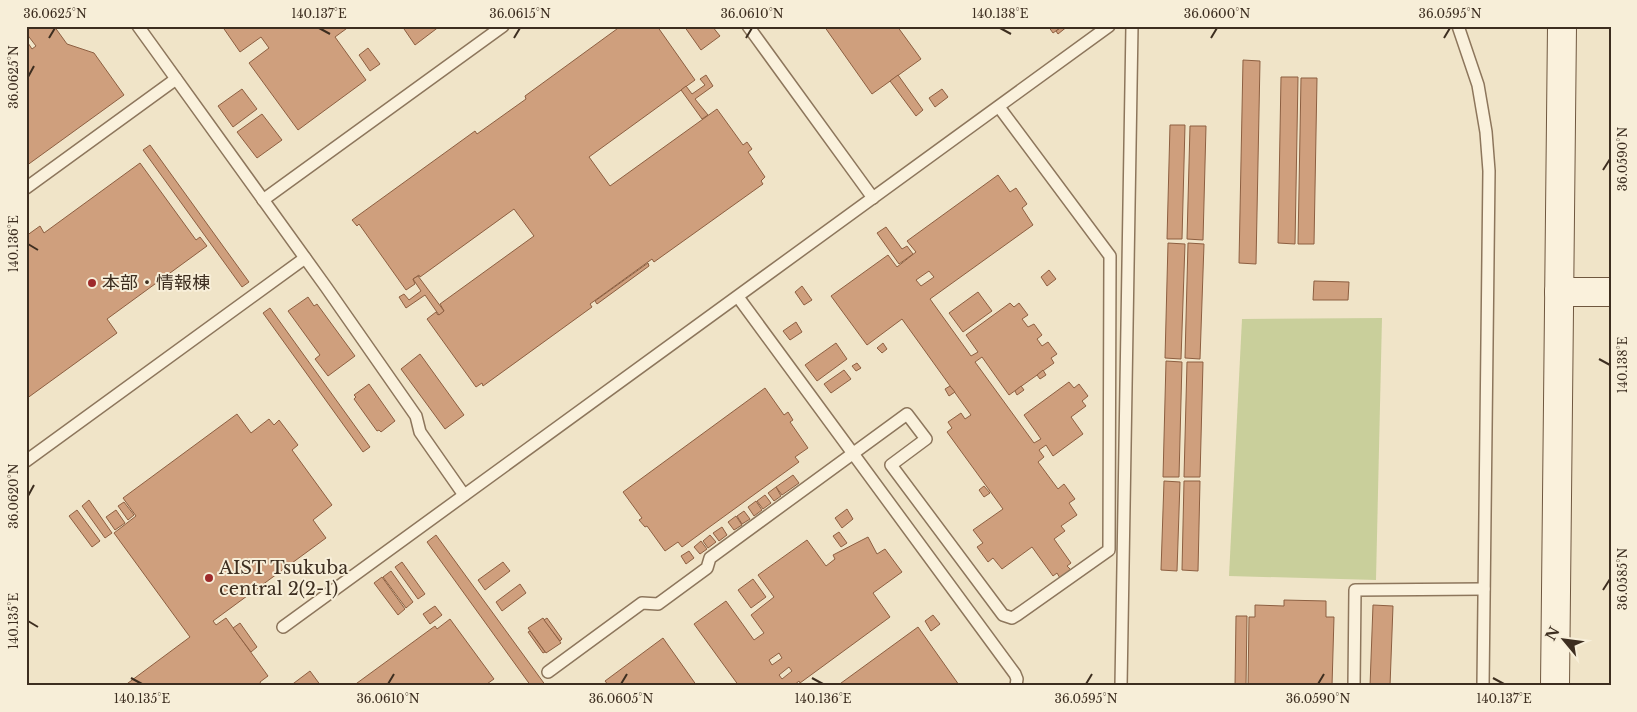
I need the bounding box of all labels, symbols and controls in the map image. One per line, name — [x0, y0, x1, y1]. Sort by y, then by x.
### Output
text: 36.0625°N — [23, 6, 87, 21]
text: 140.137°E — [291, 6, 347, 21]
text: 36.0615°N — [489, 6, 551, 21]
text: 36.0610°N — [720, 6, 784, 21]
text: 140.138°E — [972, 6, 1029, 21]
text: 36.0600°N — [1184, 6, 1250, 21]
text: 36.0595°N — [1419, 6, 1482, 21]
text: 36.0625°N — [6, 45, 21, 109]
text: 36.0590°N — [1615, 126, 1630, 191]
text: 140.136°E — [6, 215, 21, 273]
place label: 本部・情報棟 — [102, 272, 210, 294]
marker: 本部・情報棟 — [86, 277, 98, 289]
text: 140.138°E — [1615, 336, 1630, 393]
text: 36.0620°N — [6, 463, 21, 529]
text: 36.0585°N — [1615, 548, 1630, 610]
place label: AIST Tsukuba central 2(2-1) — [218, 557, 348, 600]
marker: AIST Tsukuba central 2(2-1) — [203, 572, 215, 584]
text: 140.135°E — [6, 593, 21, 649]
north arrow — [1540, 614, 1590, 664]
text: N — [1542, 624, 1564, 644]
text: 140.135°E — [114, 691, 170, 706]
text: 36.0610°N — [356, 691, 420, 706]
text: 36.0605°N — [589, 691, 654, 706]
text: 140.136°E — [794, 691, 852, 706]
text: 36.0595°N — [1055, 691, 1118, 706]
text: 36.0590°N — [1286, 691, 1351, 706]
text: 140.137°E — [1476, 691, 1532, 706]

